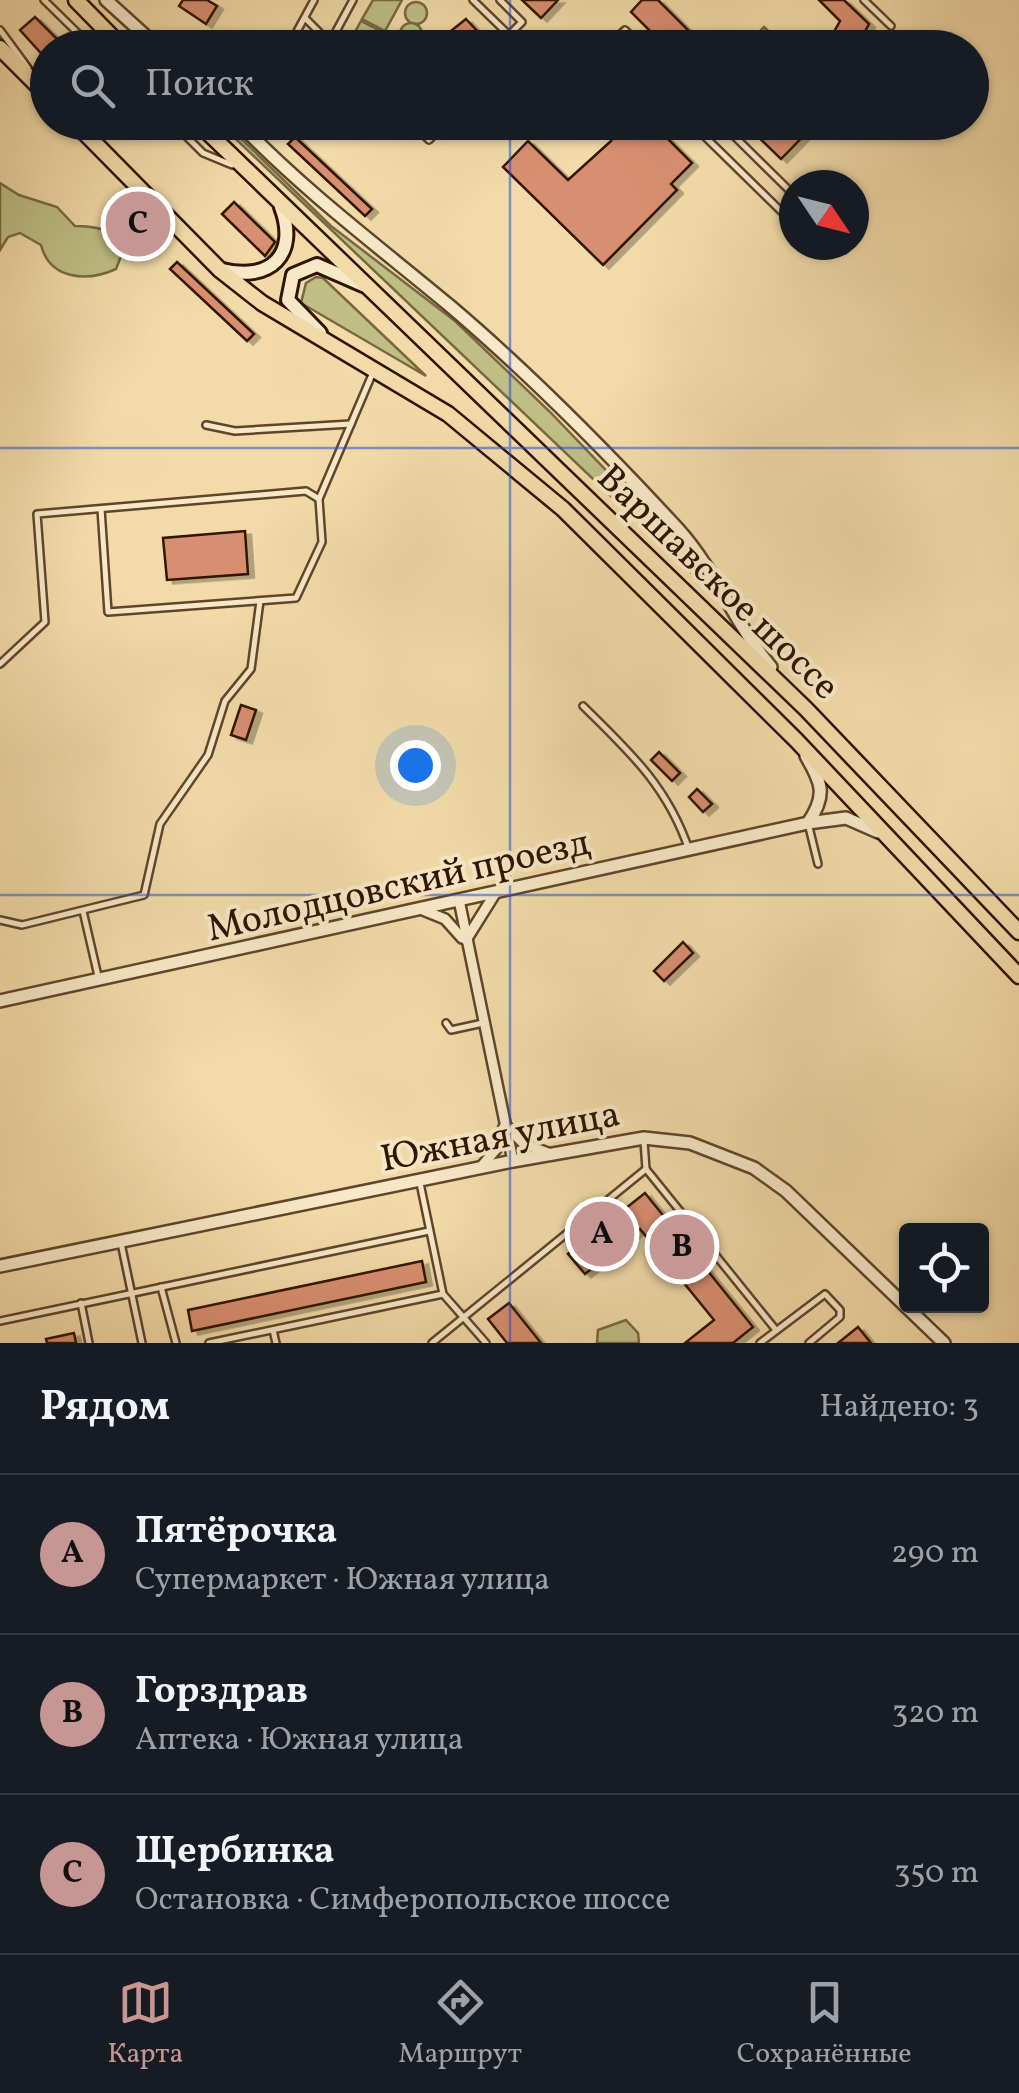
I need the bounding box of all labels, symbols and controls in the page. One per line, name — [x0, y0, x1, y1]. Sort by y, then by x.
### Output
search box — [30, 30, 989, 140]
icon: search — [65, 58, 120, 113]
text: Поиск — [145, 59, 254, 112]
north arrow — [779, 170, 869, 260]
pin: C — [106, 186, 170, 262]
street label: Варшавское шоссе — [583, 454, 850, 713]
your location — [390, 740, 441, 791]
street label: Молодцовский проезд — [202, 818, 596, 957]
street label: Южная улица — [376, 1089, 625, 1188]
pin: A — [570, 1196, 634, 1272]
pin: B — [650, 1210, 714, 1284]
map controls — [899, 1223, 989, 1313]
button: locate — [899, 1223, 989, 1313]
text: Рядом — [40, 1379, 170, 1438]
text: Найдено: 3 — [819, 1386, 979, 1430]
text: Пятёрочка — [135, 1506, 337, 1559]
text: A — [61, 1532, 84, 1576]
text: 290 m — [891, 1532, 979, 1576]
text: Супермаркет · Южная улица — [135, 1559, 550, 1603]
text: Горздрав — [135, 1666, 308, 1719]
text: B — [62, 1692, 83, 1736]
text: 320 m — [892, 1692, 979, 1736]
text: Аптека · Южная улица — [135, 1719, 464, 1763]
text: Щербинка — [135, 1826, 335, 1879]
text: C — [62, 1852, 83, 1896]
text: 350 m — [894, 1852, 979, 1896]
text: Остановка · Симферопольское шоссе — [135, 1879, 670, 1923]
tab: Карта — [107, 1975, 183, 2074]
tab: Маршрут — [398, 1975, 522, 2074]
tab: Сохранённые — [737, 1975, 912, 2074]

